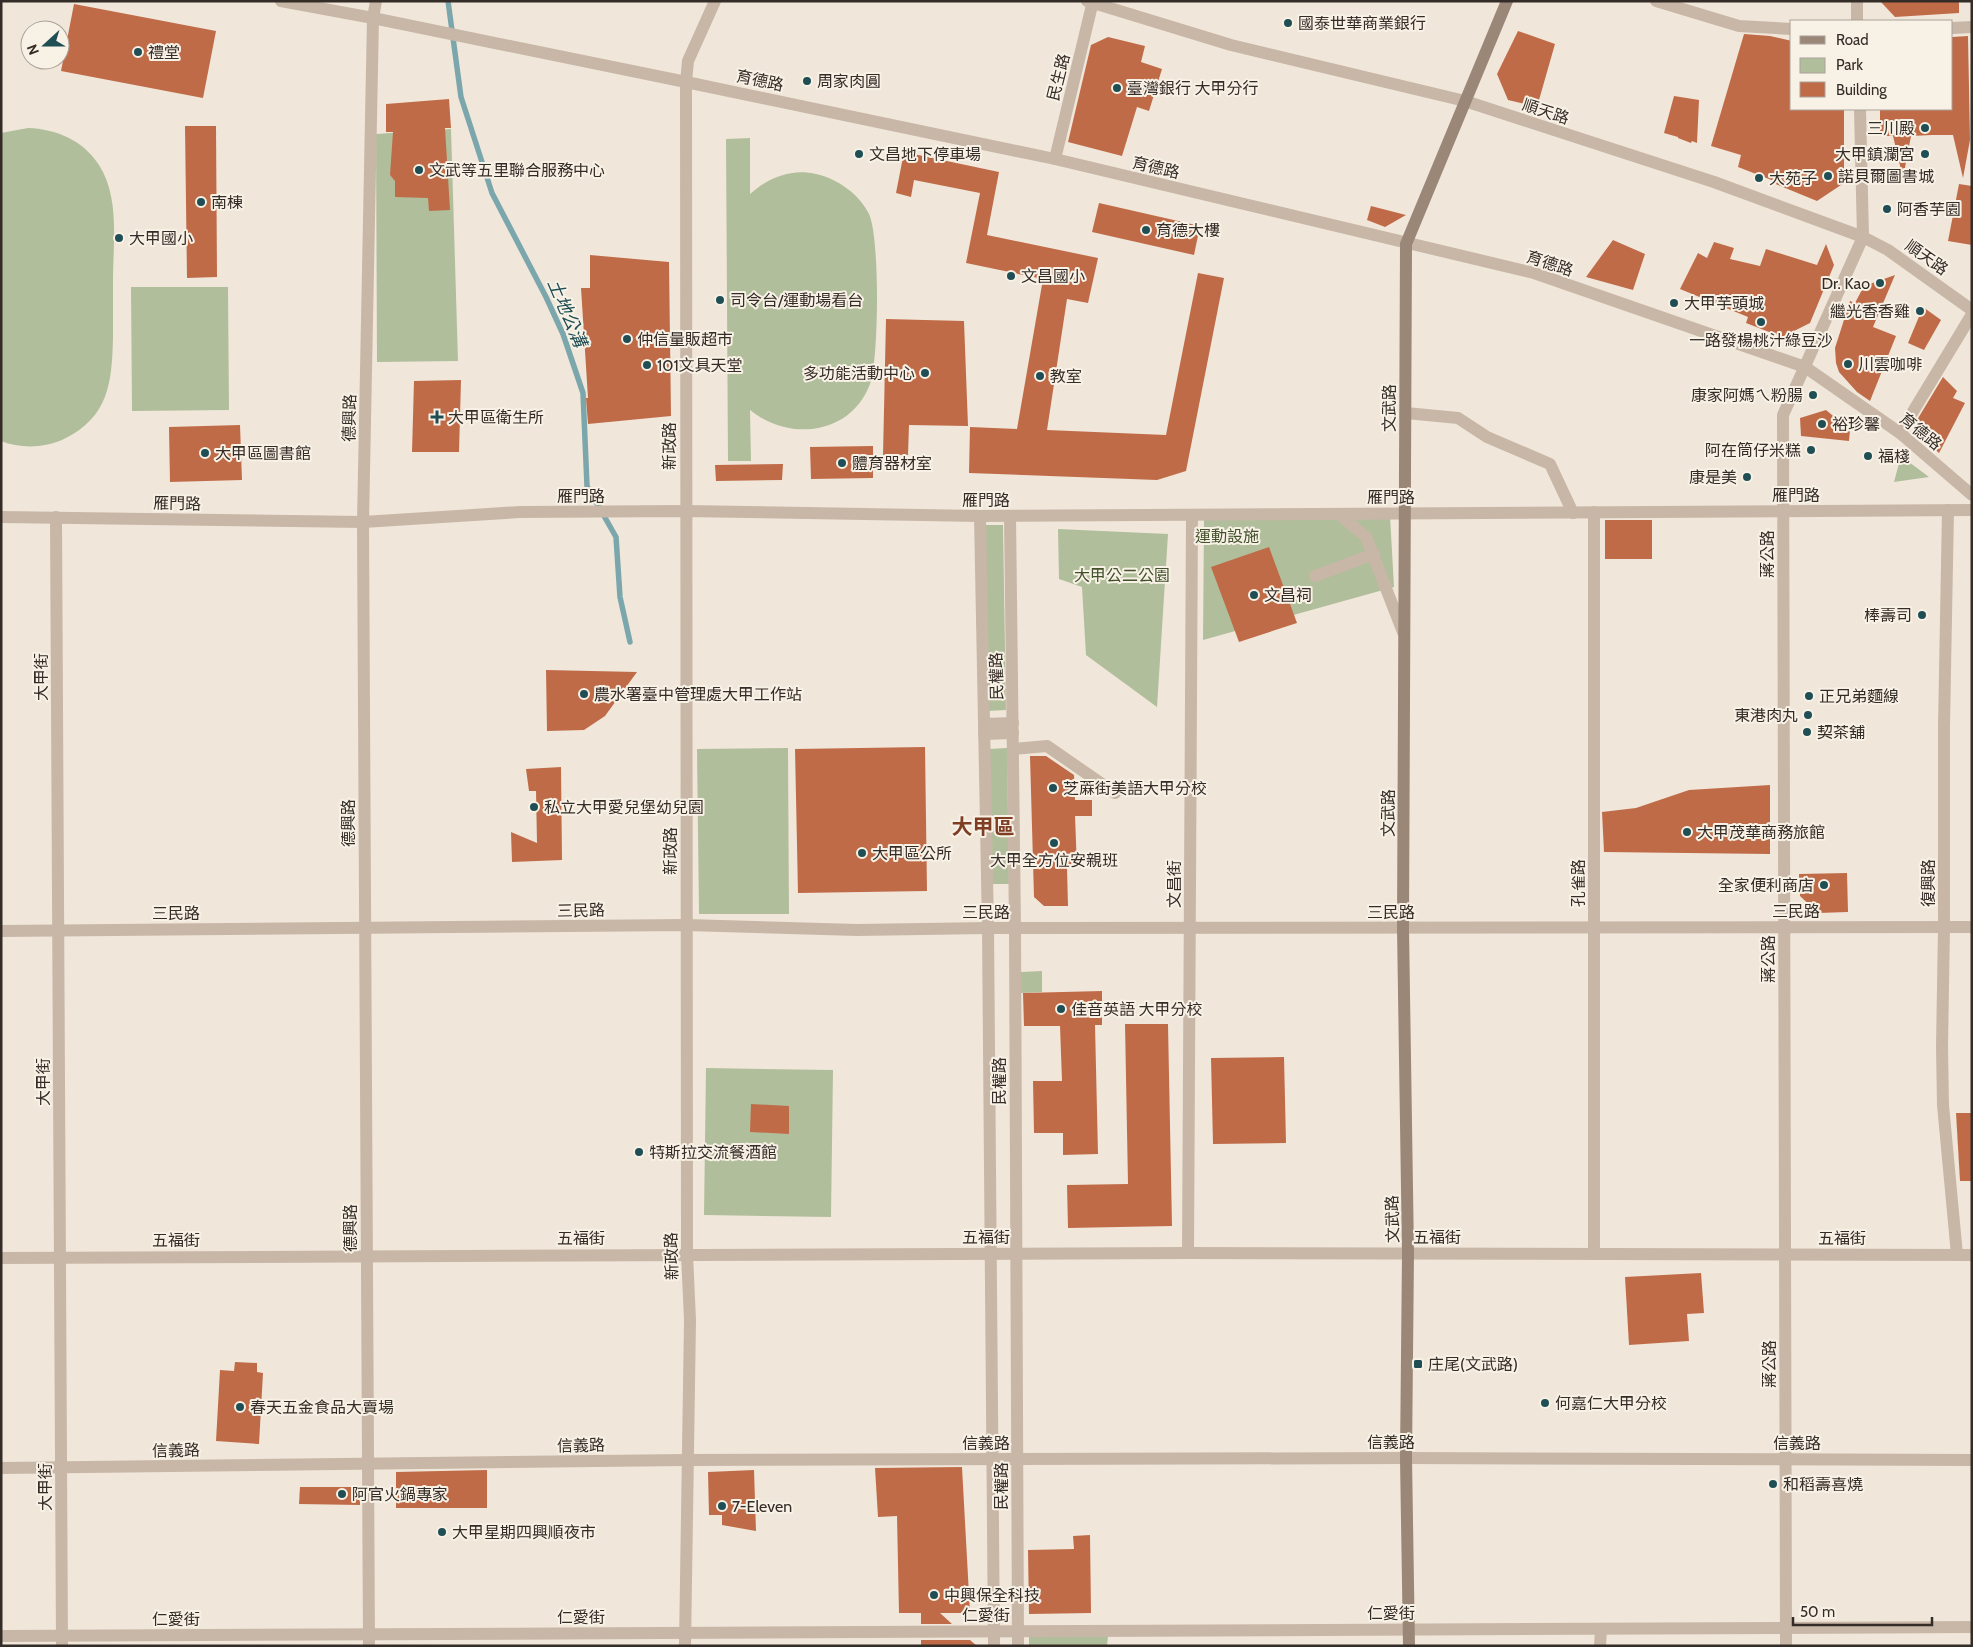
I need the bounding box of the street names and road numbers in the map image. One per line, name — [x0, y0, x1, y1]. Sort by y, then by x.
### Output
street label: 民生路 — [1043, 52, 1074, 103]
street label: 育德路 — [734, 66, 785, 95]
street label: 順天路 — [1520, 95, 1572, 128]
street label: 育德路 — [1130, 153, 1181, 182]
street label: 順天路 — [1902, 236, 1952, 279]
street label: 育德路 — [1524, 247, 1576, 280]
street label: 文武路 — [1380, 384, 1399, 432]
street label: 德興路 — [340, 394, 359, 442]
street label: 育德路 — [1896, 409, 1945, 454]
street label: 新政路 — [660, 422, 679, 470]
street label: 雁門路 — [1772, 486, 1820, 505]
street label: 雁門路 — [557, 487, 605, 506]
street label: 雁門路 — [1367, 488, 1415, 507]
street label: 雁門路 — [962, 491, 1010, 510]
street label: 雁門路 — [153, 494, 201, 513]
street label: 蔣公路 — [1758, 530, 1777, 578]
street label: 民權路 — [987, 652, 1006, 700]
street label: 大甲街 — [32, 653, 51, 701]
street label: 文武路 — [1379, 789, 1398, 837]
street label: 德興路 — [339, 799, 358, 847]
street label: 新政路 — [661, 827, 680, 875]
street label: 孔雀路 — [1569, 859, 1588, 907]
street label: 復興路 — [1919, 859, 1938, 907]
street label: 文昌街 — [1165, 860, 1184, 908]
street label: 三民路 — [557, 901, 605, 920]
street label: 三民路 — [1772, 902, 1820, 921]
street label: 三民路 — [962, 903, 1010, 922]
street label: 三民路 — [1367, 903, 1415, 922]
street label: 三民路 — [152, 904, 200, 923]
street label: 蔣公路 — [1759, 935, 1778, 983]
street label: 民權路 — [990, 1057, 1009, 1105]
street label: 大甲街 — [34, 1058, 53, 1106]
street label: 文武路 — [1383, 1195, 1402, 1243]
street label: 德興路 — [341, 1204, 360, 1252]
street label: 五福街 — [962, 1228, 1010, 1247]
street label: 五福街 — [1413, 1228, 1461, 1247]
street label: 五福街 — [557, 1229, 605, 1248]
street label: 五福街 — [1818, 1229, 1866, 1248]
street label: 五福街 — [152, 1231, 200, 1250]
street label: 新政路 — [662, 1232, 681, 1280]
street label: 蔣公路 — [1760, 1340, 1779, 1388]
street label: 信義路 — [1367, 1433, 1415, 1452]
street label: 信義路 — [962, 1434, 1010, 1453]
street label: 信義路 — [1773, 1434, 1821, 1453]
street label: 信義路 — [557, 1436, 605, 1455]
street label: 信義路 — [152, 1441, 200, 1460]
street label: 民權路 — [992, 1462, 1011, 1510]
street label: 大甲街 — [36, 1463, 55, 1511]
street label: 仁愛街 — [1367, 1604, 1415, 1623]
street label: 仁愛街 — [962, 1606, 1010, 1625]
street label: 仁愛街 — [557, 1608, 605, 1627]
street label: 仁愛街 — [152, 1610, 200, 1629]

